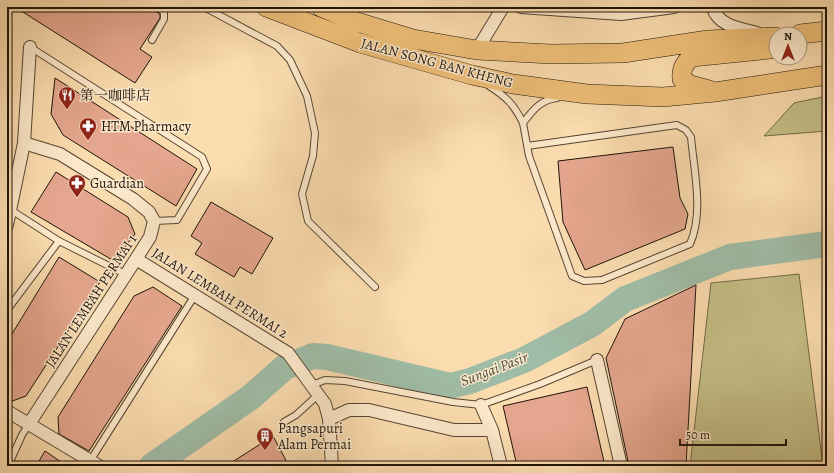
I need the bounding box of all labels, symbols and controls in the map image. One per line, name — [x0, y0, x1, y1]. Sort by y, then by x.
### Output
north arrow — [768, 26, 808, 66]
text: N — [784, 29, 792, 44]
street label: JALAN SONG BAN KHENG — [359, 34, 515, 92]
restaurant icon: 第一咖啡店 — [57, 85, 77, 110]
place label: 第一咖啡店 — [80, 86, 150, 105]
pharmacy icon: HTM Pharmacy — [78, 116, 98, 141]
place label: HTM Pharmacy — [101, 117, 192, 136]
pharmacy icon: Guardian — [67, 173, 87, 198]
place label: Guardian — [90, 174, 144, 193]
street label: JALAN LEMBAH PERMAI 1 — [41, 231, 141, 371]
street label: JALAN LEMBAH PERMAI 2 — [148, 243, 292, 343]
water label: Sungai Pasir — [457, 347, 531, 391]
place label: Pangsapuri Alam Permai — [277, 419, 351, 454]
scale bar — [680, 421, 786, 447]
building icon: Pangsapuri Alam Permai — [255, 426, 275, 451]
text: 50 m — [686, 427, 710, 443]

